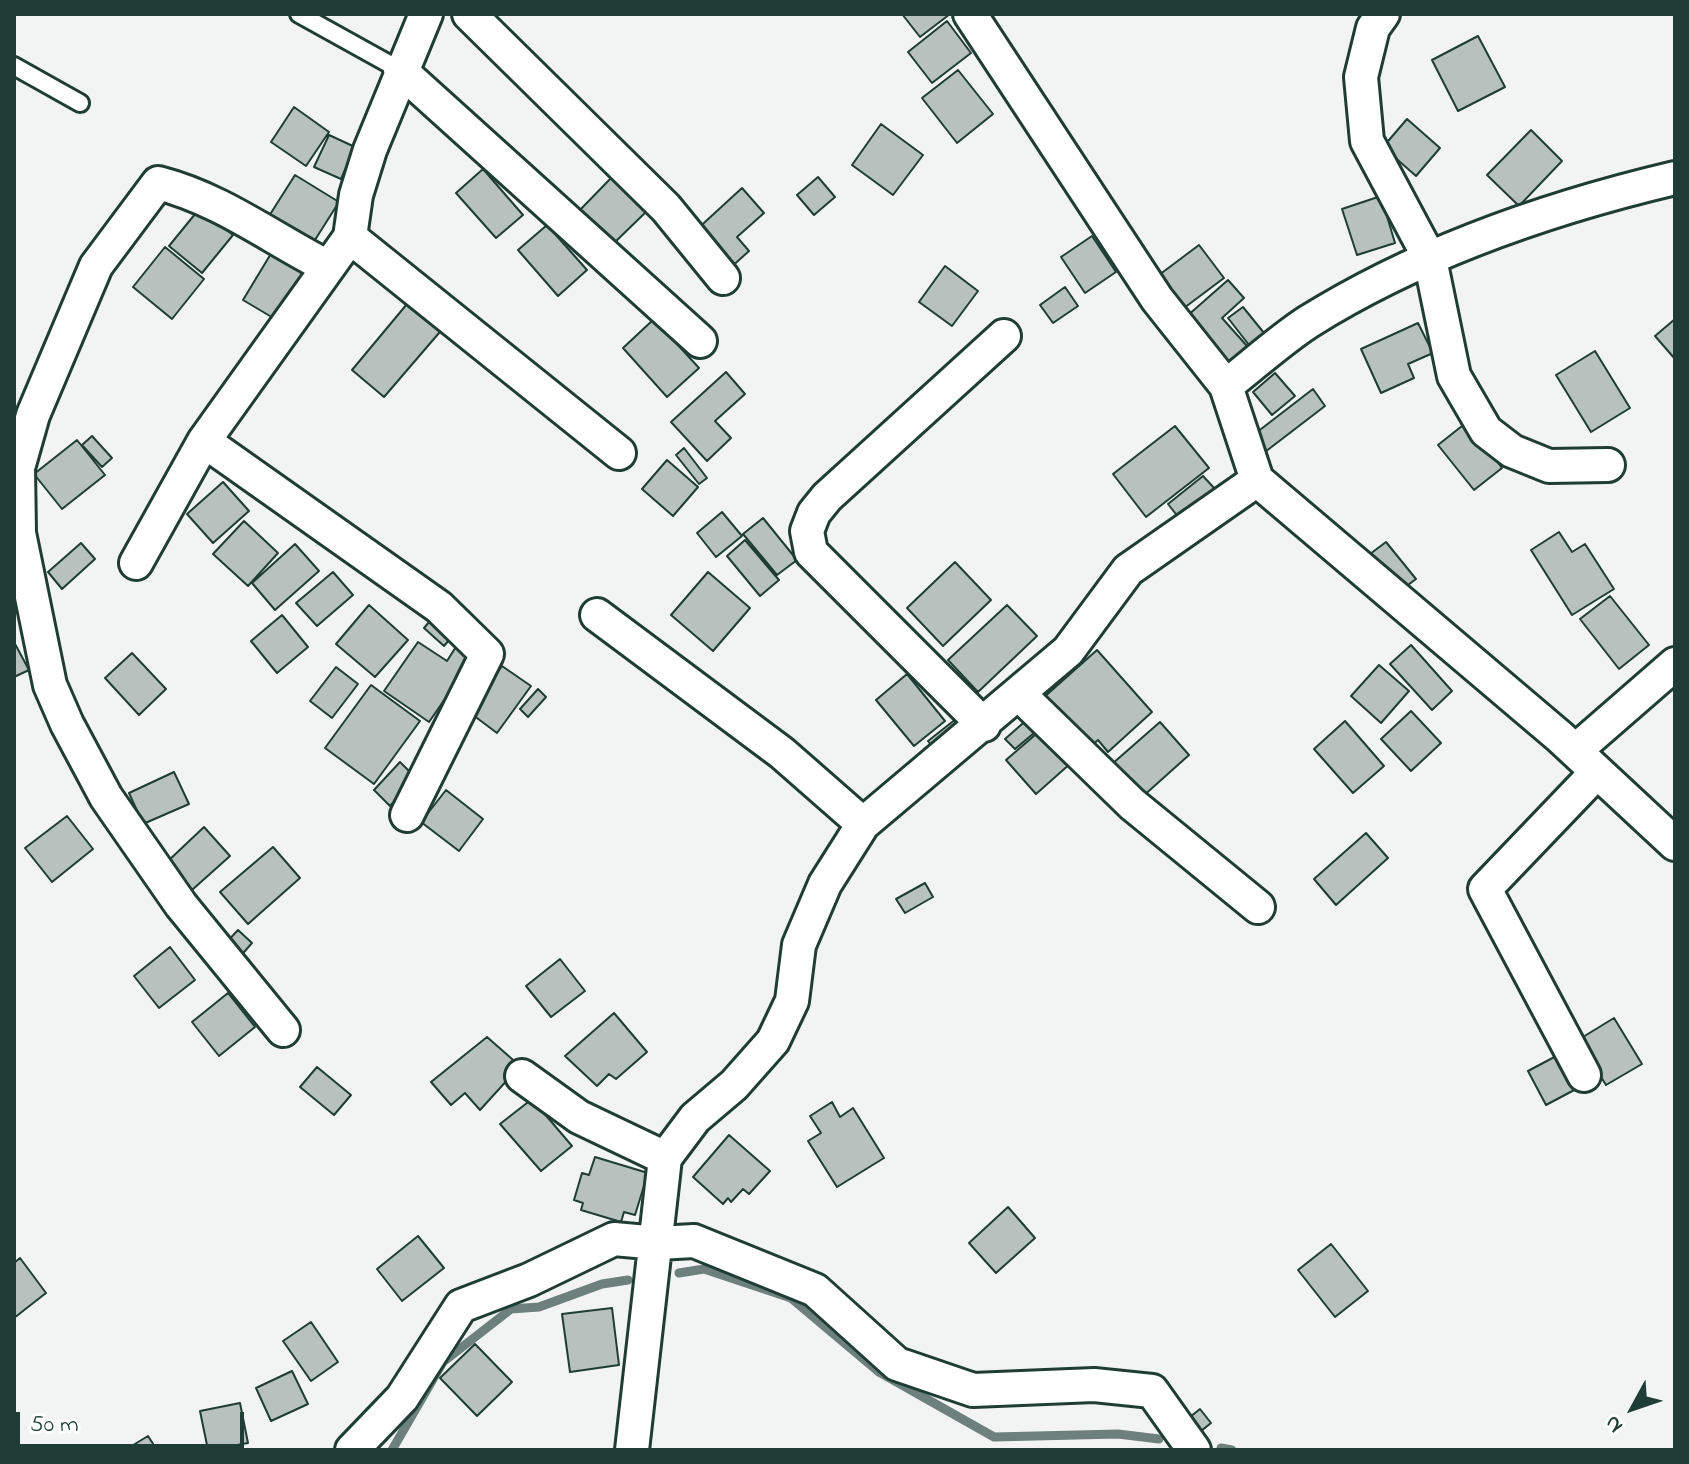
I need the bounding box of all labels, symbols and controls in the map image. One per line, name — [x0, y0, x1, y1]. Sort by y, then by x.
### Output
north arrow — [1593, 1368, 1673, 1448]
scale bar — [20, 1396, 248, 1446]
text: N — [1598, 1407, 1632, 1439]
text: 50 m — [30, 1408, 79, 1443]

